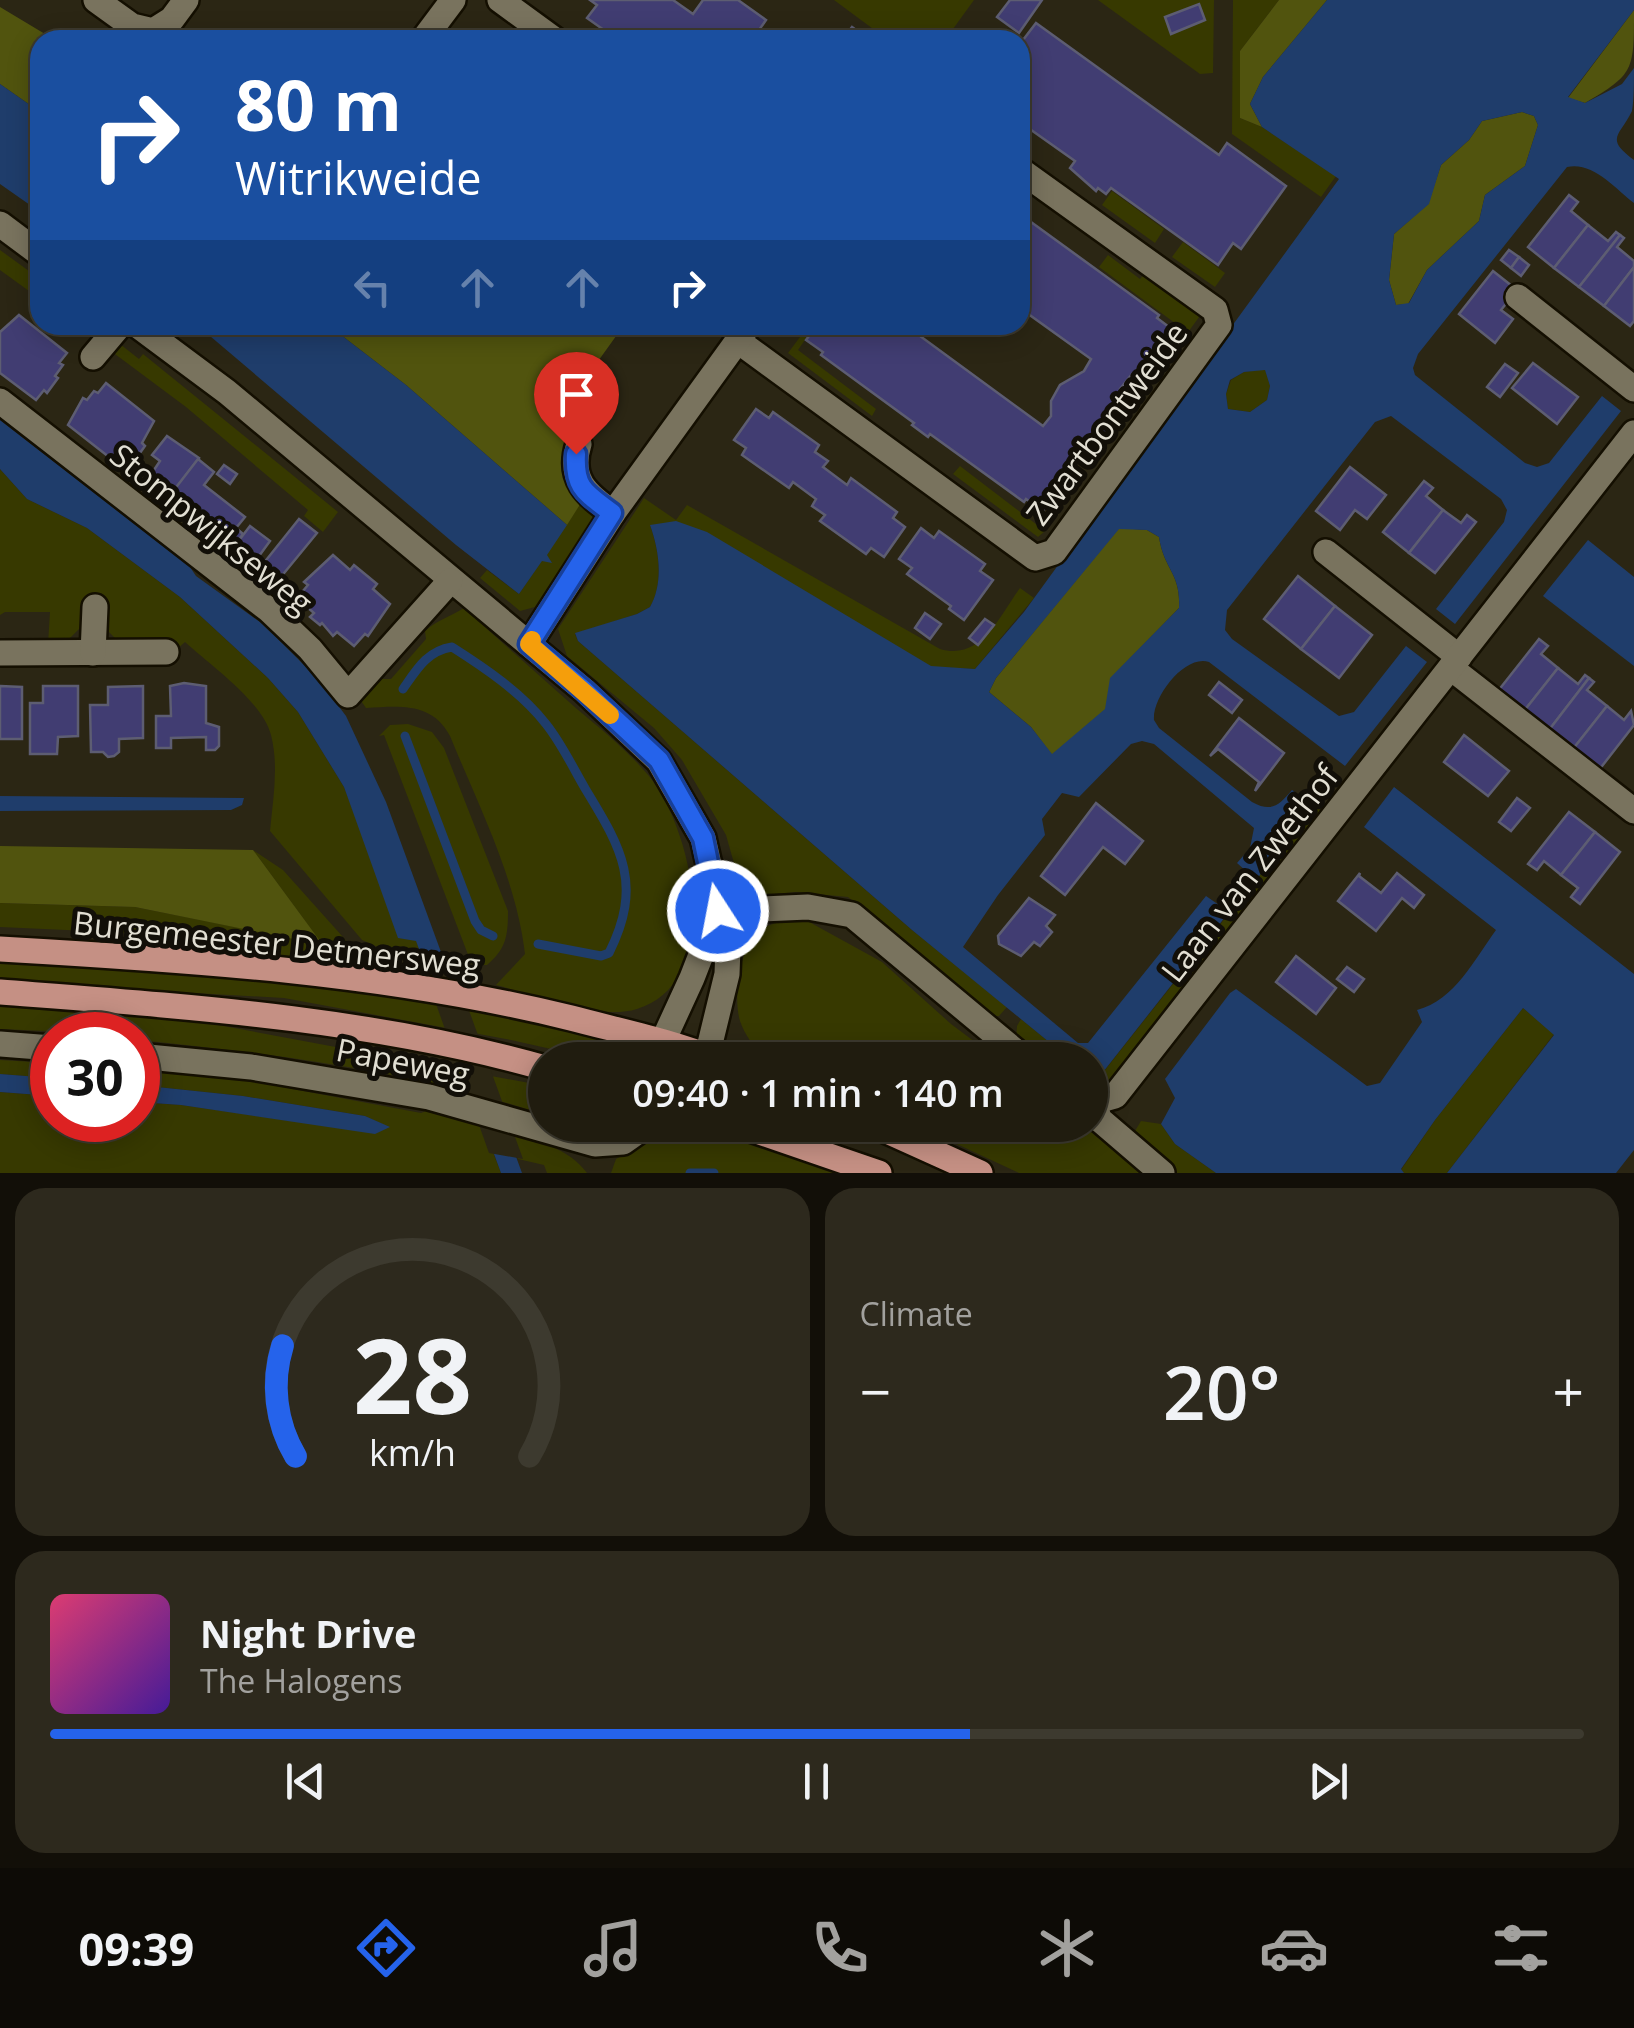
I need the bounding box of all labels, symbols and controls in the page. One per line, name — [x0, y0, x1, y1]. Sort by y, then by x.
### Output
text: 80 m — [235, 56, 402, 152]
icon: right — [70, 70, 200, 200]
text: Witrikweide — [235, 147, 482, 208]
icon: left — [345, 260, 400, 315]
icon: ahead — [450, 260, 505, 315]
icon: ahead — [555, 260, 610, 315]
icon: right — [660, 260, 715, 315]
street label: Zwartbontweide — [1016, 313, 1196, 533]
pin — [534, 352, 619, 455]
icon: arrive — [549, 367, 604, 422]
street label: Stompwijkseweg — [102, 433, 322, 623]
street label: Laan van Zwethof — [1151, 754, 1349, 990]
position arrow — [666, 859, 770, 963]
street label: Burgemeester Detmersweg — [71, 900, 483, 986]
speed limit sign: 30 — [30, 1012, 160, 1142]
street label: Papeweg — [333, 1027, 473, 1095]
text: 09:40 · 1 min · 140 m — [632, 1066, 1004, 1118]
text: Climate — [860, 1292, 973, 1335]
text: 28 — [353, 1303, 472, 1444]
text: 20° — [1163, 1340, 1281, 1442]
text: − — [860, 1353, 891, 1428]
text: + — [1553, 1353, 1584, 1428]
text: km/h — [369, 1428, 456, 1476]
text: Night Drive — [200, 1607, 416, 1659]
text: The Halogens — [200, 1659, 402, 1702]
icon: previous — [278, 1754, 333, 1809]
icon: pause — [789, 1754, 844, 1809]
icon: next — [1301, 1754, 1356, 1809]
icon: directions — [351, 1913, 421, 1983]
icon: music — [578, 1913, 648, 1983]
icon: phone — [805, 1913, 875, 1983]
icon: climate — [1032, 1913, 1102, 1983]
icon: car — [1259, 1913, 1329, 1983]
icon: filters — [1486, 1913, 1556, 1983]
text: 09:39 — [78, 1918, 194, 1979]

